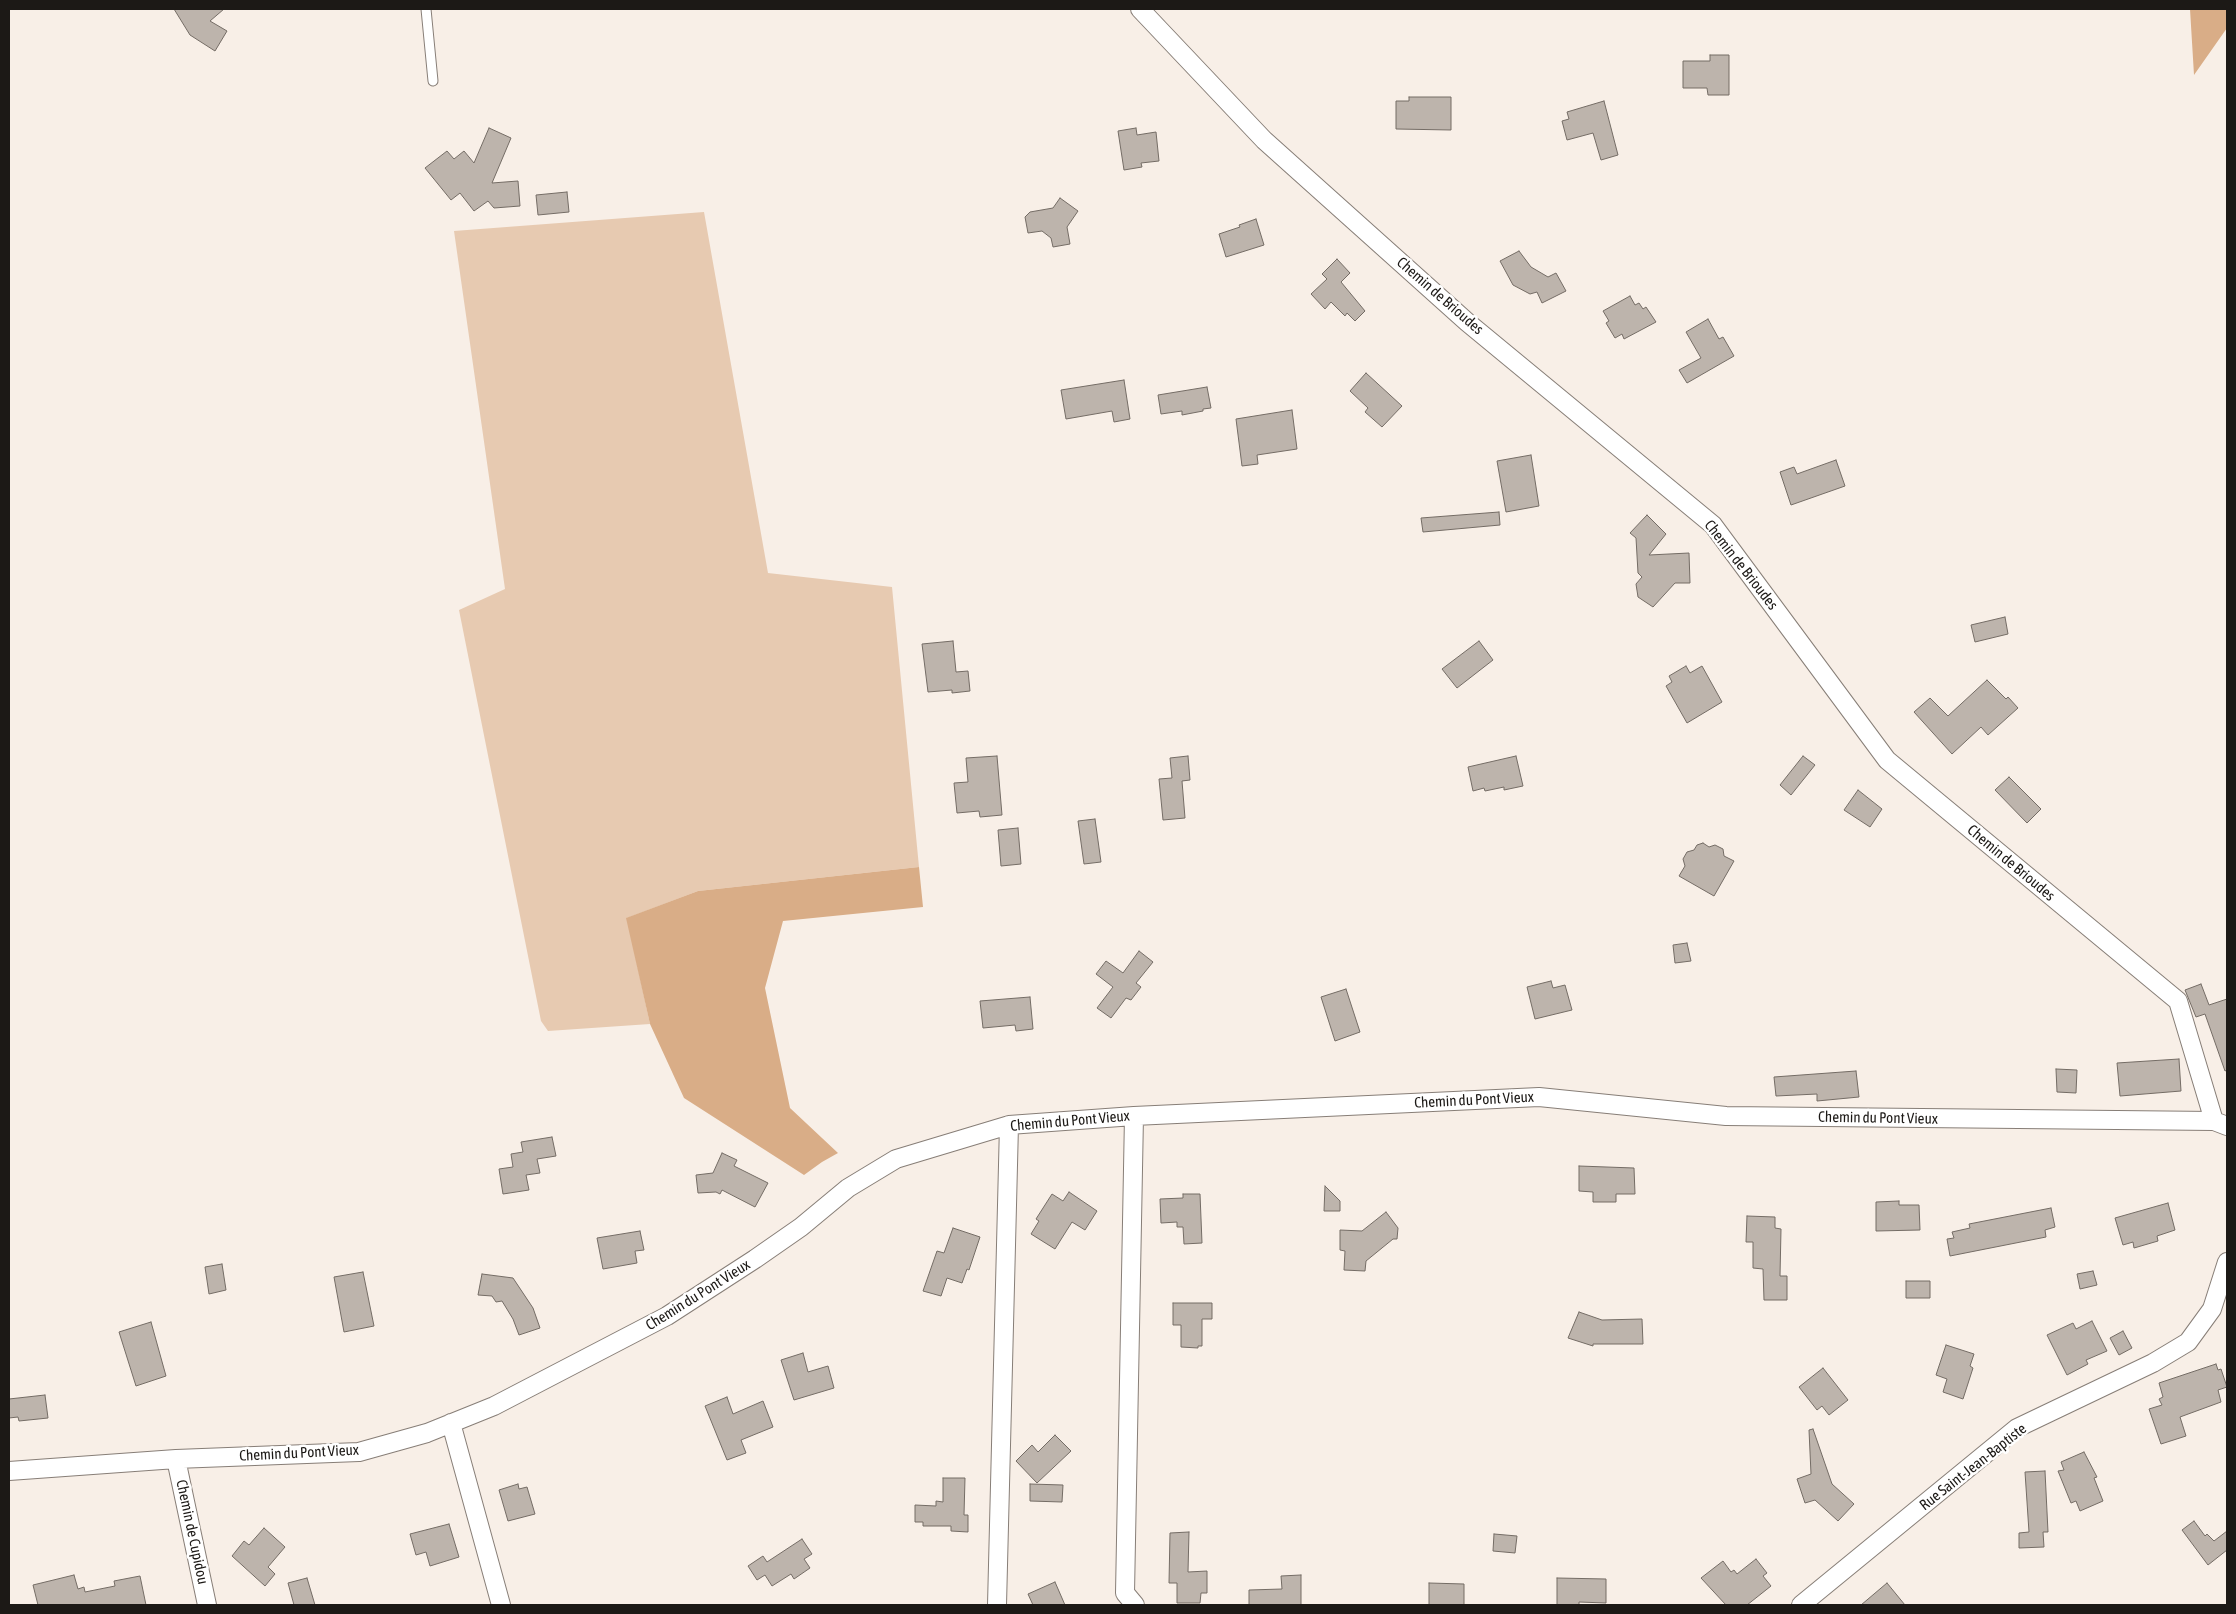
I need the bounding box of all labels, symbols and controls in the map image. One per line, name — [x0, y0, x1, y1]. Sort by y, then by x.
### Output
street label: Chemin de Brioudes — [1393, 253, 1487, 339]
street label: Chemin de Brioudes — [1700, 517, 1782, 613]
street label: Chemin de Brioudes — [1964, 821, 2058, 905]
street label: Chemin du Pont Vieux — [1414, 1088, 1534, 1112]
street label: Chemin du Pont Vieux — [1010, 1107, 1130, 1135]
street label: Chemin du Pont Vieux — [1818, 1108, 1938, 1128]
street label: Chemin du Pont Vieux — [643, 1256, 753, 1334]
street label: Rue Saint-Jean-Baptiste — [1916, 1420, 2030, 1514]
street label: Chemin du Pont Vieux — [239, 1441, 359, 1465]
street label: Chemin de Cupidou — [172, 1478, 212, 1586]

